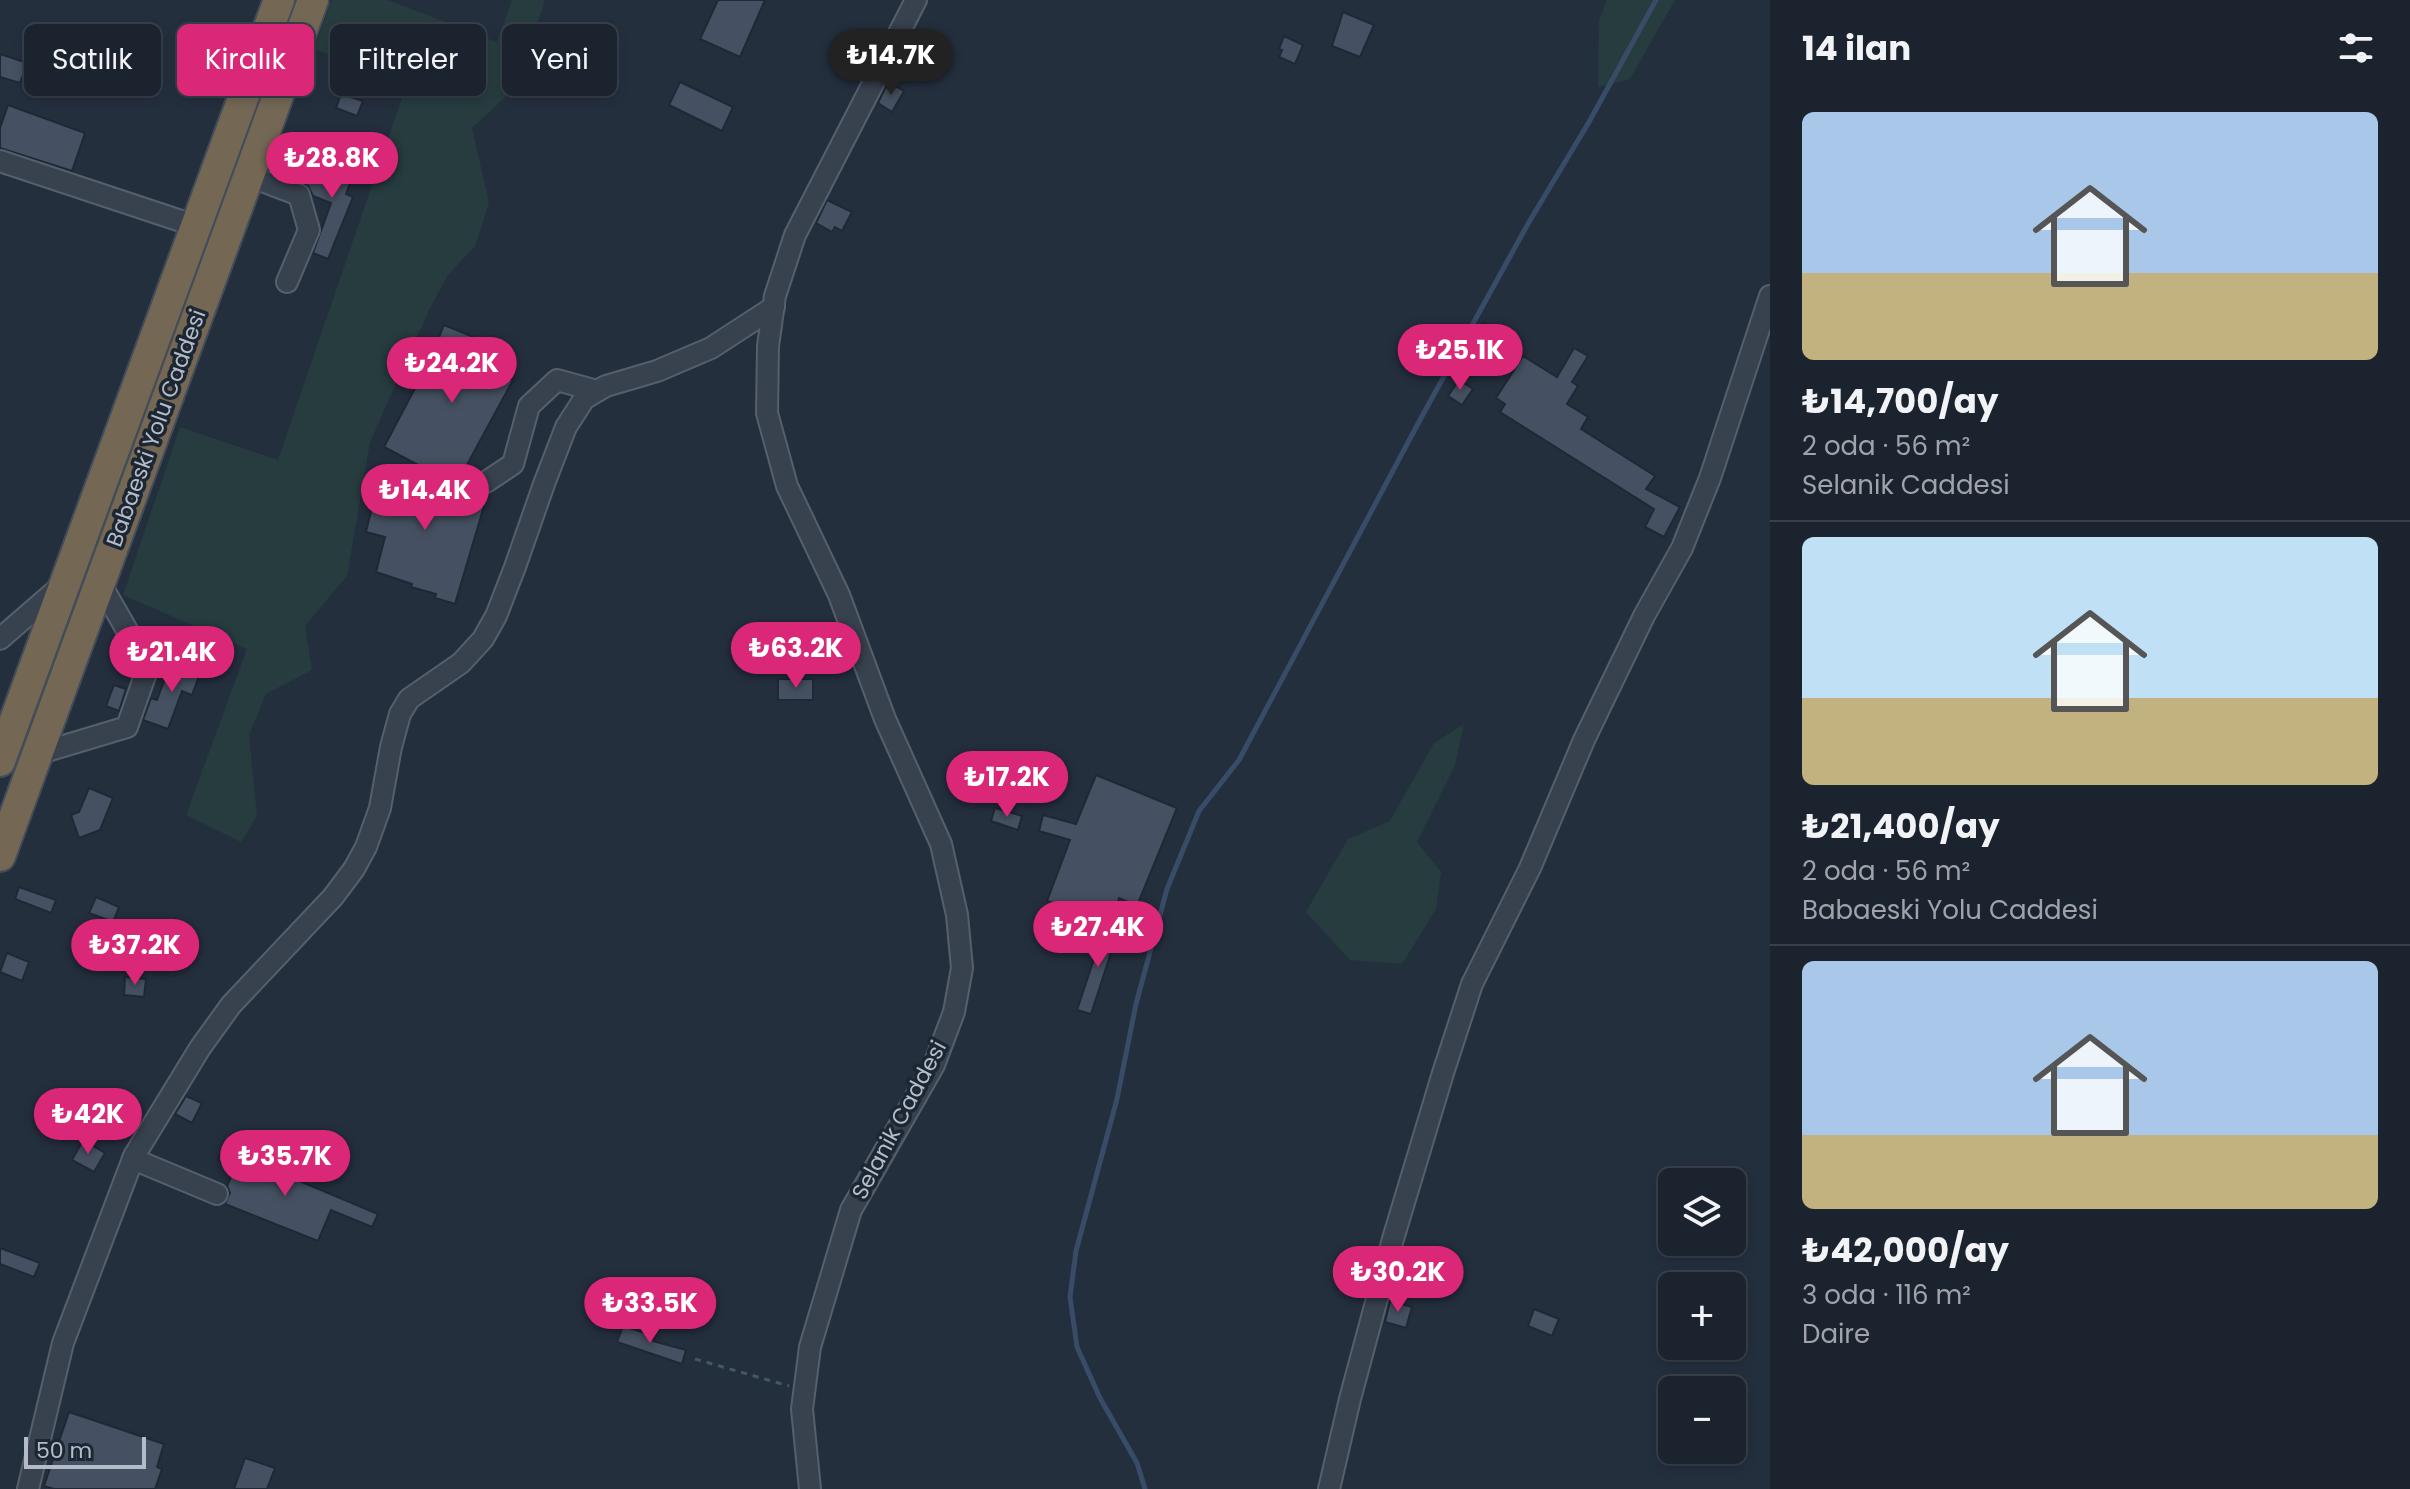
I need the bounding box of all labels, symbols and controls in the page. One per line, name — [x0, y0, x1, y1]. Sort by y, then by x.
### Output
chip: Satılık — [24, 24, 161, 96]
chip: Kiralık — [177, 24, 314, 96]
chip: Filtreler — [330, 24, 486, 96]
chip: Yeni — [502, 24, 617, 96]
text: 14 ilan — [1802, 24, 1911, 72]
icon: filters — [2334, 26, 2378, 70]
pin: ₺14.7K — [826, 29, 956, 97]
text: ₺14.7K — [847, 37, 935, 73]
pin: ₺28.8K — [267, 132, 397, 200]
text: ₺28.8K — [284, 140, 380, 176]
icon: home — [2018, 164, 2162, 308]
street label: Babaeski Yolu Caddesi — [99, 305, 213, 551]
pin: ₺25.1K — [1395, 324, 1525, 392]
text: ₺25.1K — [1416, 332, 1504, 368]
pin: ₺24.2K — [387, 337, 517, 405]
text: ₺24.2K — [405, 345, 499, 381]
text: ₺14,700/ay — [1802, 377, 1998, 425]
text: 2 oda · 56 m² — [1802, 428, 1970, 464]
pin: ₺14.4K — [360, 464, 490, 532]
text: Selanik Caddesi — [1802, 467, 2010, 503]
text: ₺14.4K — [379, 472, 471, 508]
icon: home — [2018, 589, 2162, 733]
pin: ₺63.2K — [731, 622, 861, 690]
pin: ₺21.4K — [107, 626, 237, 694]
text: ₺63.2K — [749, 630, 843, 666]
text: ₺21.4K — [127, 634, 217, 670]
pin: ₺17.2K — [942, 751, 1072, 819]
text: ₺17.2K — [964, 759, 1050, 795]
text: ₺21,400/ay — [1802, 802, 2000, 850]
text: 2 oda · 56 m² — [1802, 853, 1970, 889]
text: Babaeski Yolu Caddesi — [1802, 892, 2098, 928]
pin: ₺27.4K — [1033, 901, 1163, 969]
text: ₺27.4K — [1051, 909, 1145, 945]
pin: ₺37.2K — [70, 919, 200, 987]
text: ₺37.2K — [89, 927, 181, 963]
icon: home — [2018, 1013, 2162, 1157]
street label: Selanik Caddesi — [844, 1035, 954, 1205]
pin: ₺42K — [41, 1088, 135, 1156]
text: ₺42K — [52, 1096, 124, 1132]
pin: ₺35.7K — [220, 1130, 350, 1198]
text: ₺35.7K — [238, 1138, 332, 1174]
map controls — [1658, 1168, 1746, 1464]
button: layers — [1658, 1168, 1746, 1256]
text: ₺42,000/ay — [1802, 1226, 2009, 1274]
pin: ₺30.2K — [1333, 1246, 1463, 1314]
text: ₺30.2K — [1351, 1254, 1445, 1290]
button: + — [1658, 1272, 1746, 1360]
pin: ₺33.5K — [585, 1277, 715, 1345]
text: 3 oda · 116 m² — [1802, 1277, 1971, 1313]
text: ₺33.5K — [602, 1285, 698, 1321]
text: Daire — [1802, 1316, 1870, 1352]
button: − — [1658, 1376, 1746, 1464]
scale bar — [24, 1433, 146, 1469]
text: 50 m — [36, 1435, 92, 1466]

